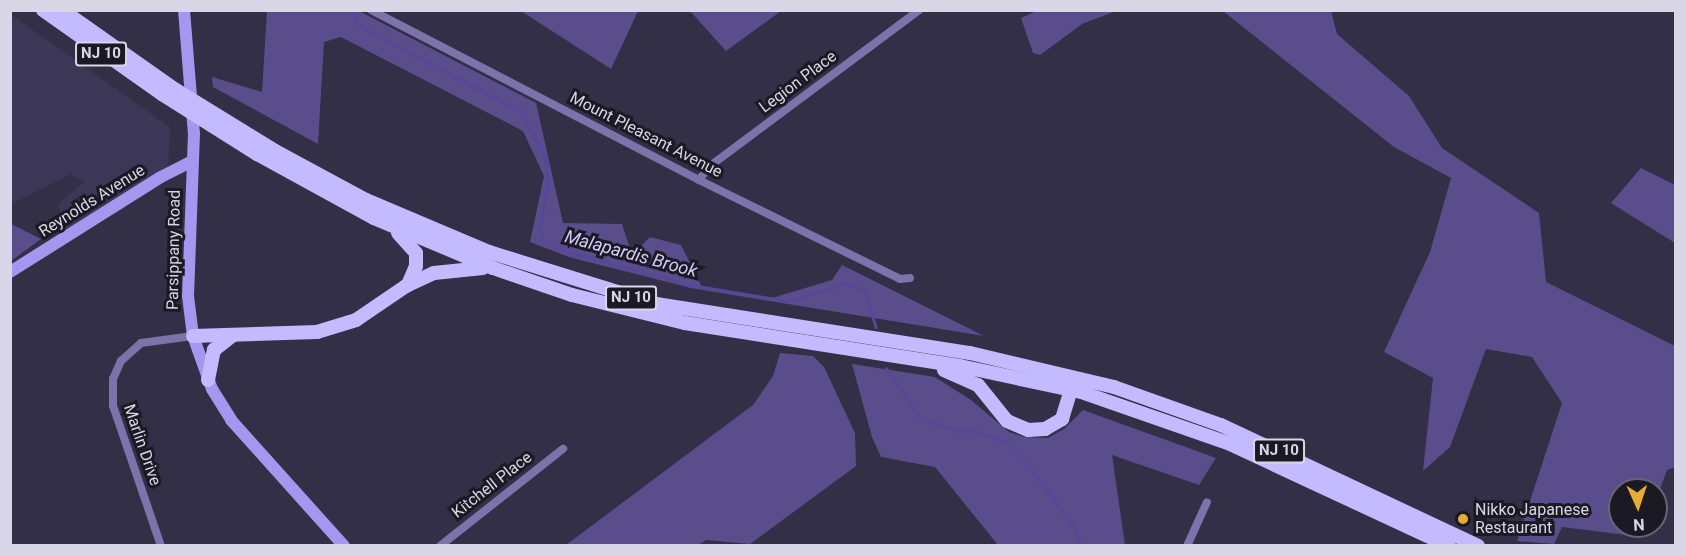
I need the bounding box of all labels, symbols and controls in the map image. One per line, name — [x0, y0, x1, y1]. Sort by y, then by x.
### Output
road number: NJ 10 — [74, 42, 128, 66]
street label: Legion Place — [756, 47, 840, 117]
street label: Mount Pleasant Avenue — [567, 88, 725, 182]
street label: Reynolds Avenue — [36, 161, 148, 241]
street label: Parsippany Road — [163, 190, 185, 310]
water label: Malapardis Brook — [562, 226, 700, 282]
road number: NJ 10 — [604, 286, 658, 310]
street label: Marlin Drive — [119, 402, 165, 488]
road number: NJ 10 — [1252, 439, 1306, 463]
street label: Kitchell Place — [448, 448, 536, 522]
north arrow — [1608, 478, 1668, 538]
place label: Nikko Japanese Restaurant — [1475, 500, 1589, 538]
marker: Nikko Japanese Restaurant — [1456, 512, 1470, 526]
text: N — [1633, 515, 1645, 534]

